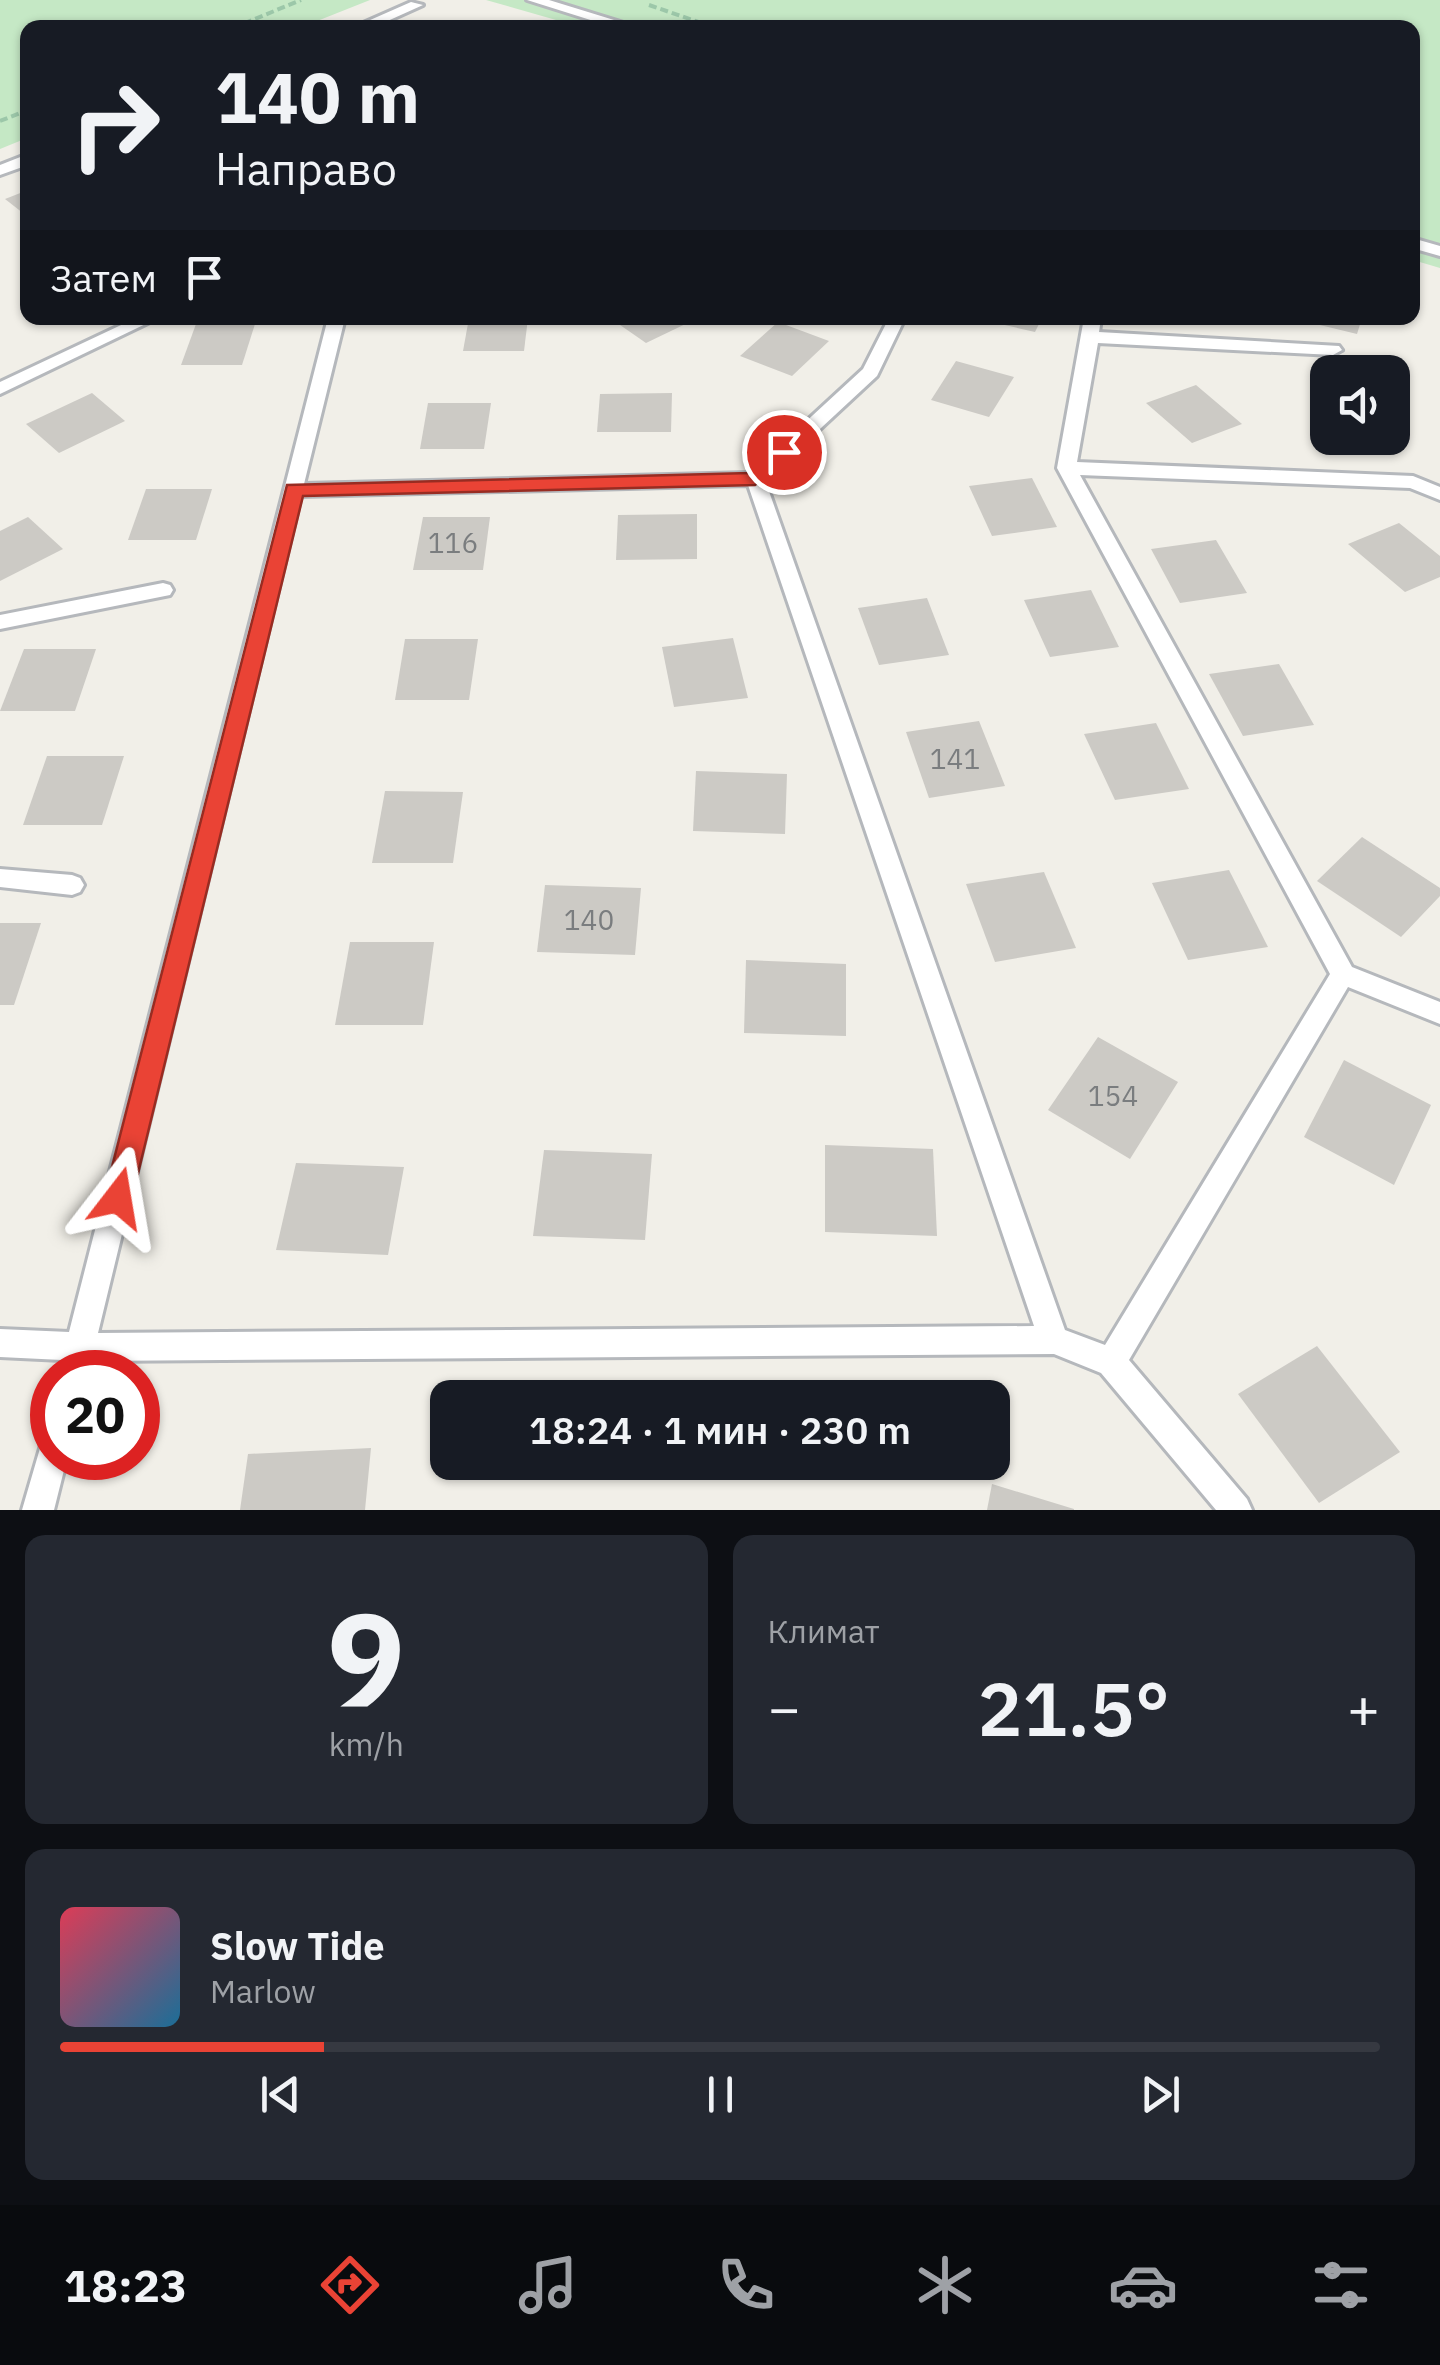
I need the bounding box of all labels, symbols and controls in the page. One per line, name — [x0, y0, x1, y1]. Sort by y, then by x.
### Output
text: 140 m — [215, 51, 420, 142]
icon: right — [50, 60, 180, 190]
text: Направо — [215, 139, 397, 197]
icon: arrive — [177, 250, 232, 305]
text: Затем — [50, 253, 157, 302]
map controls — [1310, 355, 1410, 455]
button: sound — [1310, 355, 1410, 455]
pin — [742, 410, 827, 495]
icon: arrive — [757, 425, 812, 480]
house number: 116 — [428, 524, 478, 561]
house number: 141 — [930, 740, 980, 777]
house number: 140 — [564, 901, 614, 938]
house number: 154 — [1088, 1077, 1138, 1114]
position arrow — [66, 1146, 170, 1250]
speed limit sign: 20 — [30, 1350, 160, 1480]
text: 18:24 · 1 мин · 230 m — [529, 1405, 911, 1454]
text: 9 — [327, 1573, 405, 1742]
text: Климат — [768, 1610, 880, 1652]
text: 21.5° — [977, 1659, 1170, 1757]
text: − — [768, 1672, 801, 1743]
text: + — [1347, 1672, 1380, 1743]
text: km/h — [329, 1723, 404, 1765]
text: Slow Tide — [210, 1921, 385, 1970]
text: Marlow — [210, 1970, 316, 2012]
icon: previous — [253, 2067, 308, 2122]
icon: pause — [693, 2067, 748, 2122]
icon: next — [1133, 2067, 1188, 2122]
icon: directions — [315, 2250, 385, 2320]
icon: music — [513, 2250, 583, 2320]
icon: phone — [711, 2250, 781, 2320]
icon: climate — [910, 2250, 980, 2320]
icon: car — [1108, 2250, 1178, 2320]
icon: filters — [1306, 2250, 1376, 2320]
text: 18:23 — [64, 2256, 187, 2314]

